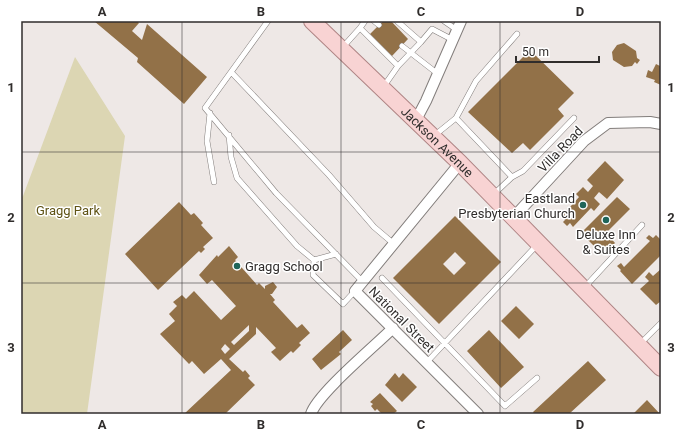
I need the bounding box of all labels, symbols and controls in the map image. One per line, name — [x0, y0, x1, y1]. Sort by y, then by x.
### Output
text: A — [98, 4, 107, 19]
text: B — [257, 4, 265, 19]
text: C — [417, 4, 426, 19]
text: D — [576, 4, 584, 19]
scale bar — [516, 38, 599, 64]
text: 50 m — [522, 45, 549, 59]
text: 1 — [7, 80, 15, 95]
text: 1 — [667, 80, 675, 95]
street label: Jackson Avenue — [398, 104, 476, 180]
street label: Villa Road — [535, 123, 586, 175]
place label: Eastland Presbyterian Church — [458, 191, 575, 221]
marker: Eastland Presbyterian Church — [578, 200, 588, 210]
park label: Gragg Park — [36, 203, 100, 218]
text: 2 — [7, 210, 15, 225]
text: 2 — [667, 210, 675, 225]
marker: Deluxe Inn & Suites — [601, 215, 611, 225]
place label: Deluxe Inn & Suites — [576, 227, 636, 257]
place label: Gragg School — [245, 259, 323, 274]
marker: Gragg School — [232, 261, 242, 271]
street label: National Street — [366, 284, 437, 355]
text: 3 — [7, 340, 15, 355]
text: 3 — [667, 340, 675, 355]
text: A — [98, 417, 107, 432]
text: B — [257, 417, 265, 432]
text: C — [417, 417, 426, 432]
text: D — [576, 417, 584, 432]

